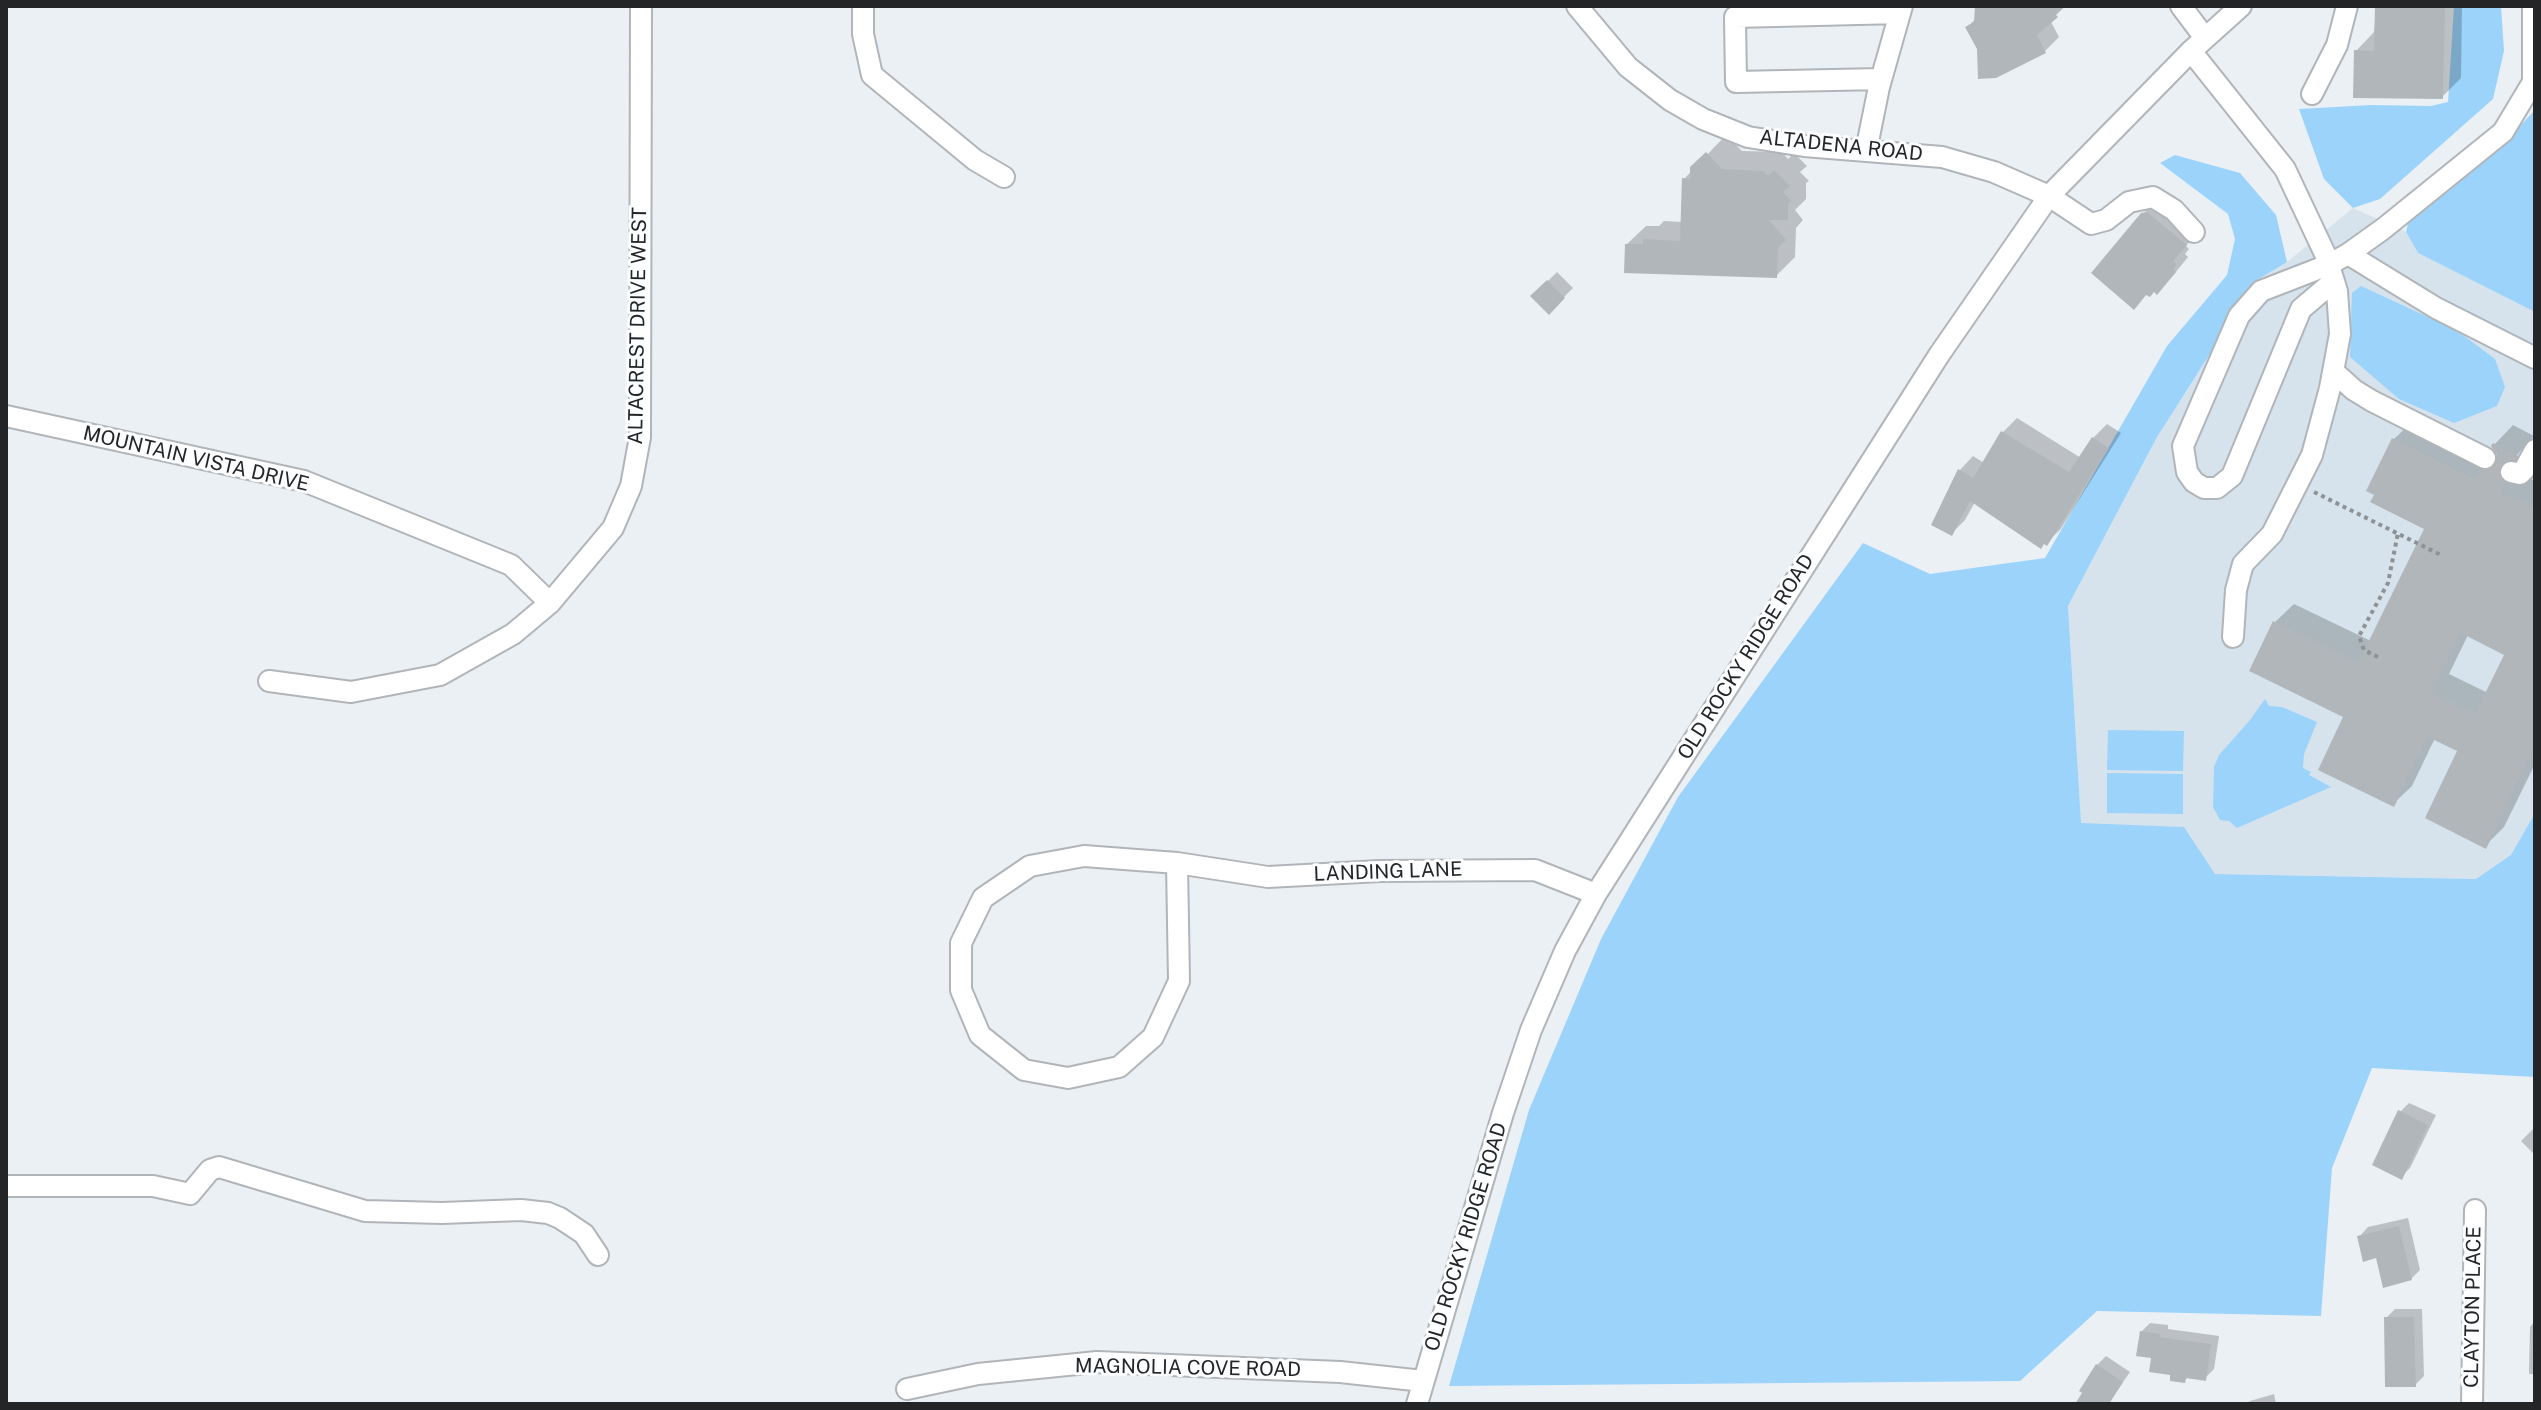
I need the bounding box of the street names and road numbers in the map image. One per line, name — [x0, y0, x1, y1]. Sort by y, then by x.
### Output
street label: ALTADENA ROAD — [1758, 125, 1924, 167]
street label: ALTACREST DRIVE WEST — [624, 207, 652, 445]
street label: MOUNTAIN VISTA DRIVE — [81, 421, 311, 497]
street label: OLD ROCKY RIDGE ROAD — [1673, 550, 1819, 764]
street label: LANDING LANE — [1313, 857, 1463, 887]
street label: OLD ROCKY RIDGE ROAD — [1420, 1120, 1512, 1354]
street label: CLAYTON PLACE — [2460, 1226, 2486, 1388]
street label: MAGNOLIA COVE ROAD — [1075, 1354, 1301, 1382]

